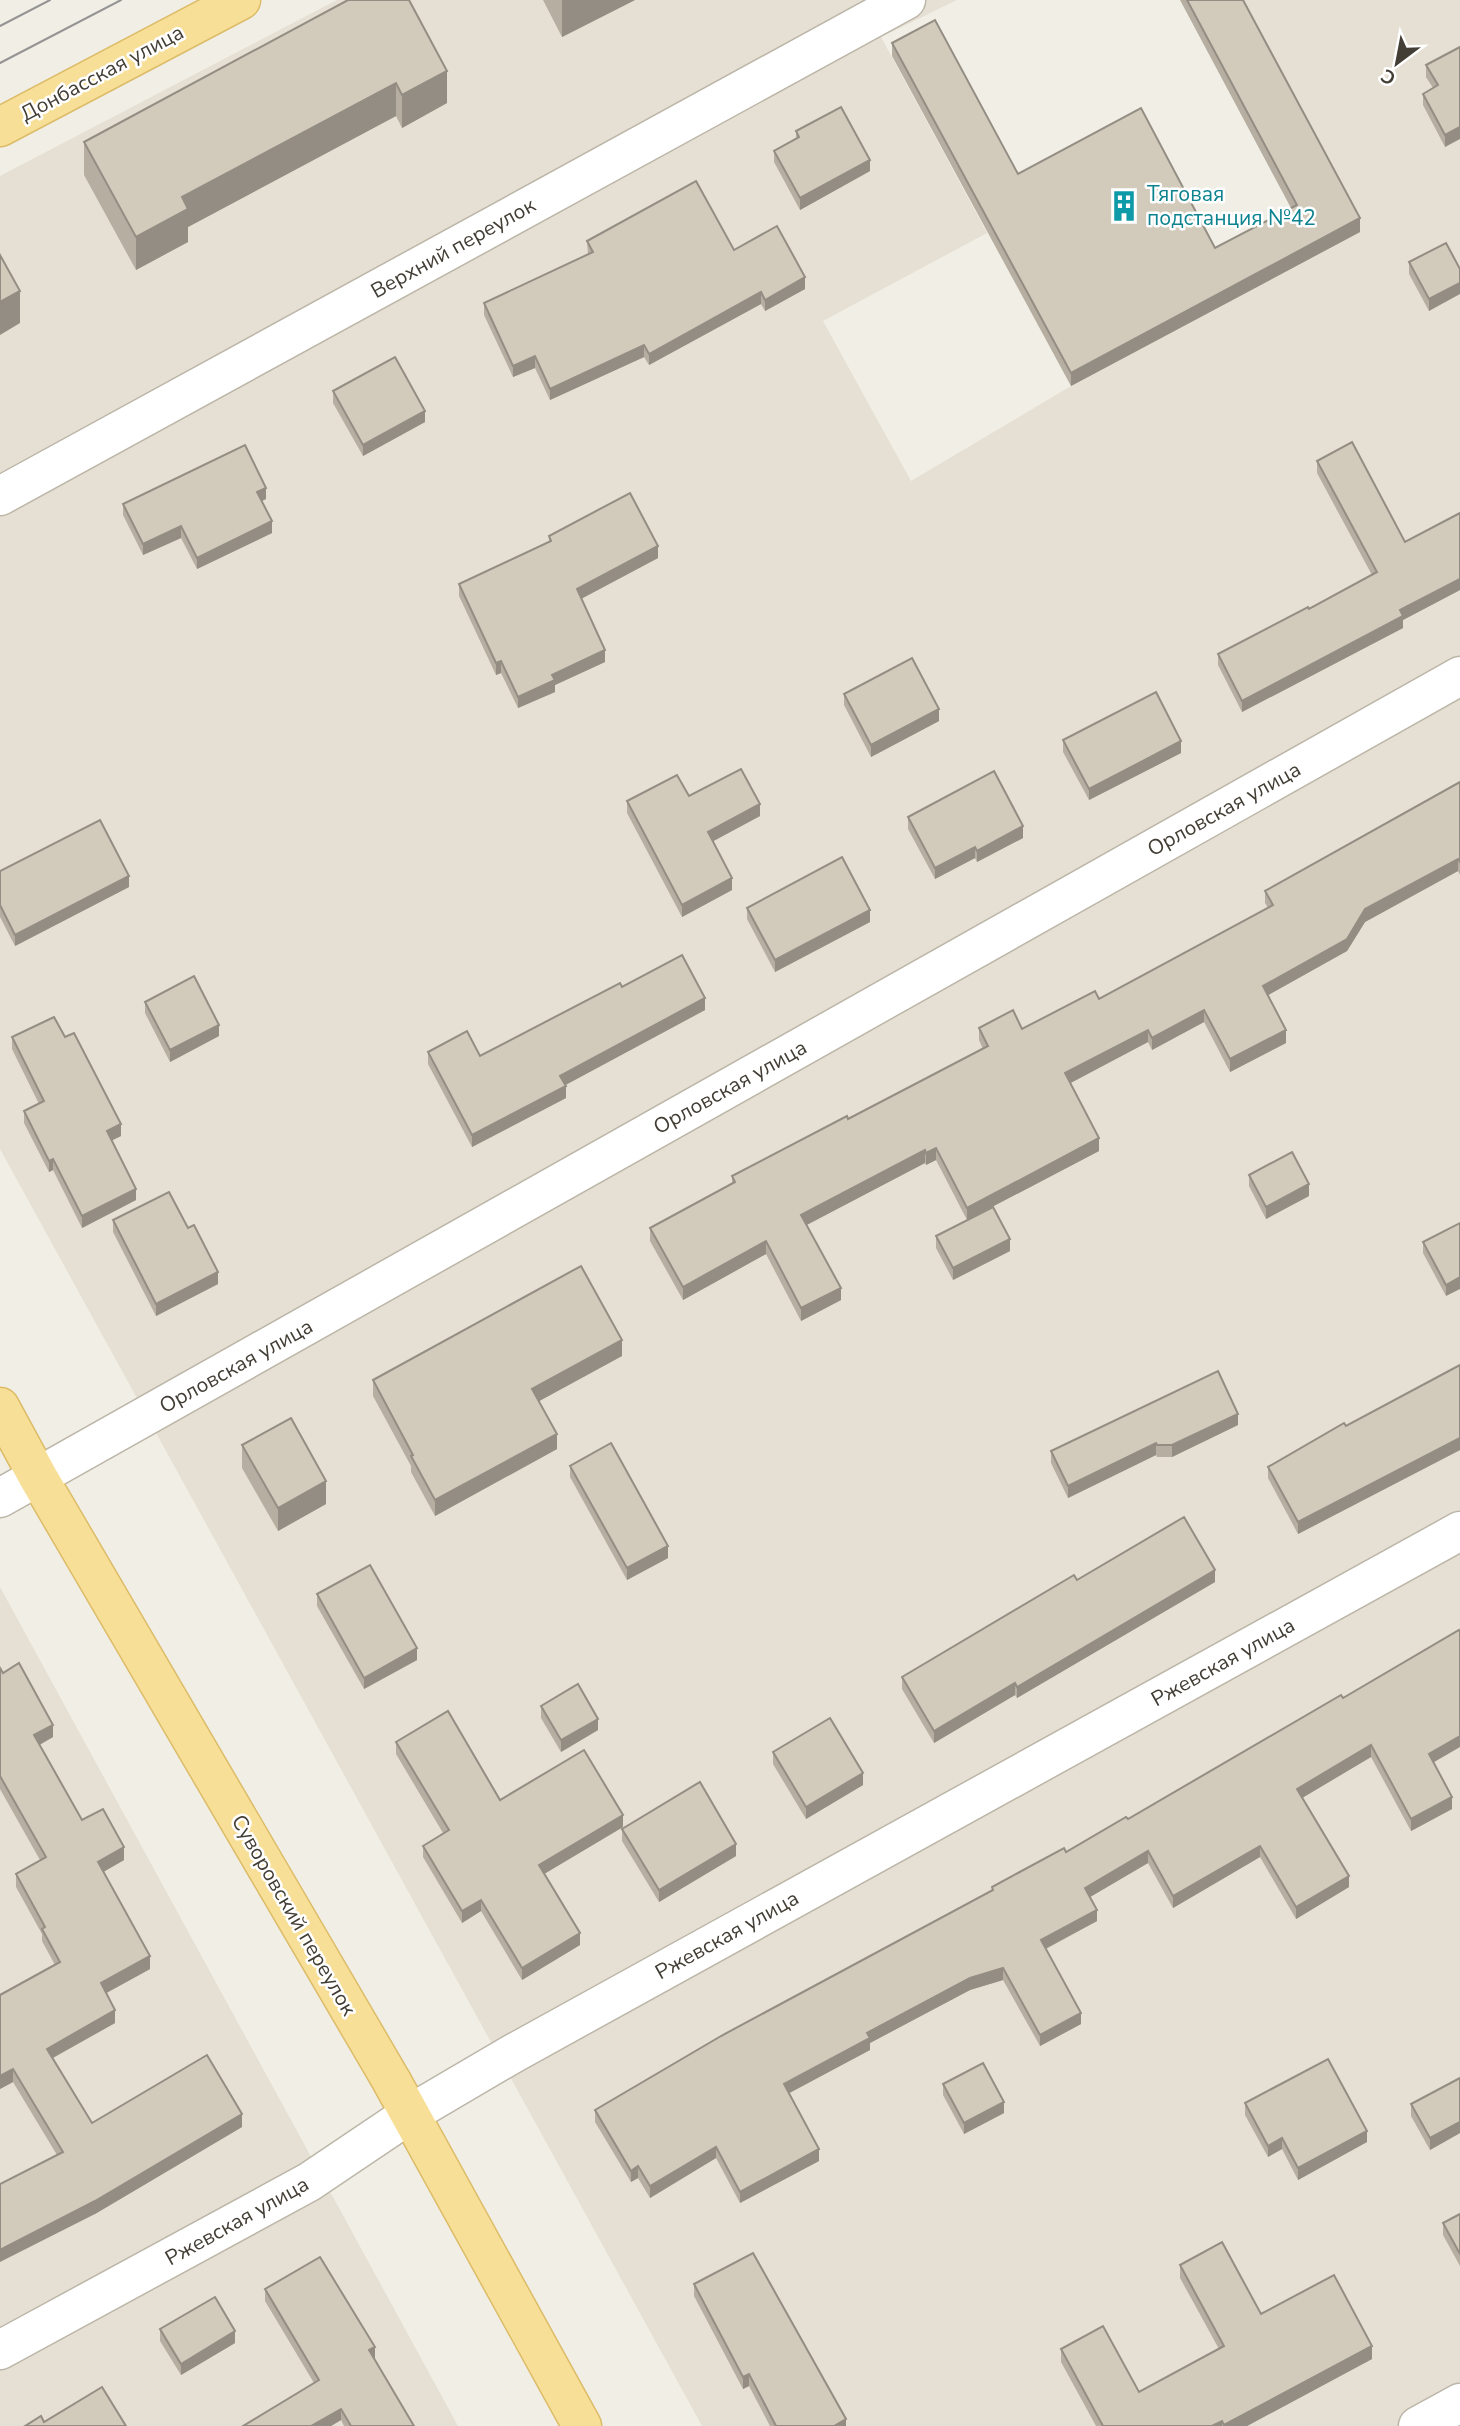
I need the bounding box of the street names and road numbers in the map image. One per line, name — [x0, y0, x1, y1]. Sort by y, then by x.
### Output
street label: Донбасская улица — [15, 18, 189, 128]
street label: Верхний переулок — [366, 191, 541, 305]
street label: Орловская улица — [1142, 755, 1306, 863]
street label: Орловская улица — [648, 1033, 812, 1141]
street label: Орловская улица — [154, 1312, 318, 1420]
street label: Ржевская улица — [1146, 1611, 1300, 1713]
street label: Суворовский переулок — [225, 1809, 363, 2021]
street label: Ржевская улица — [650, 1884, 804, 1986]
street label: Ржевская улица — [160, 2170, 314, 2272]

